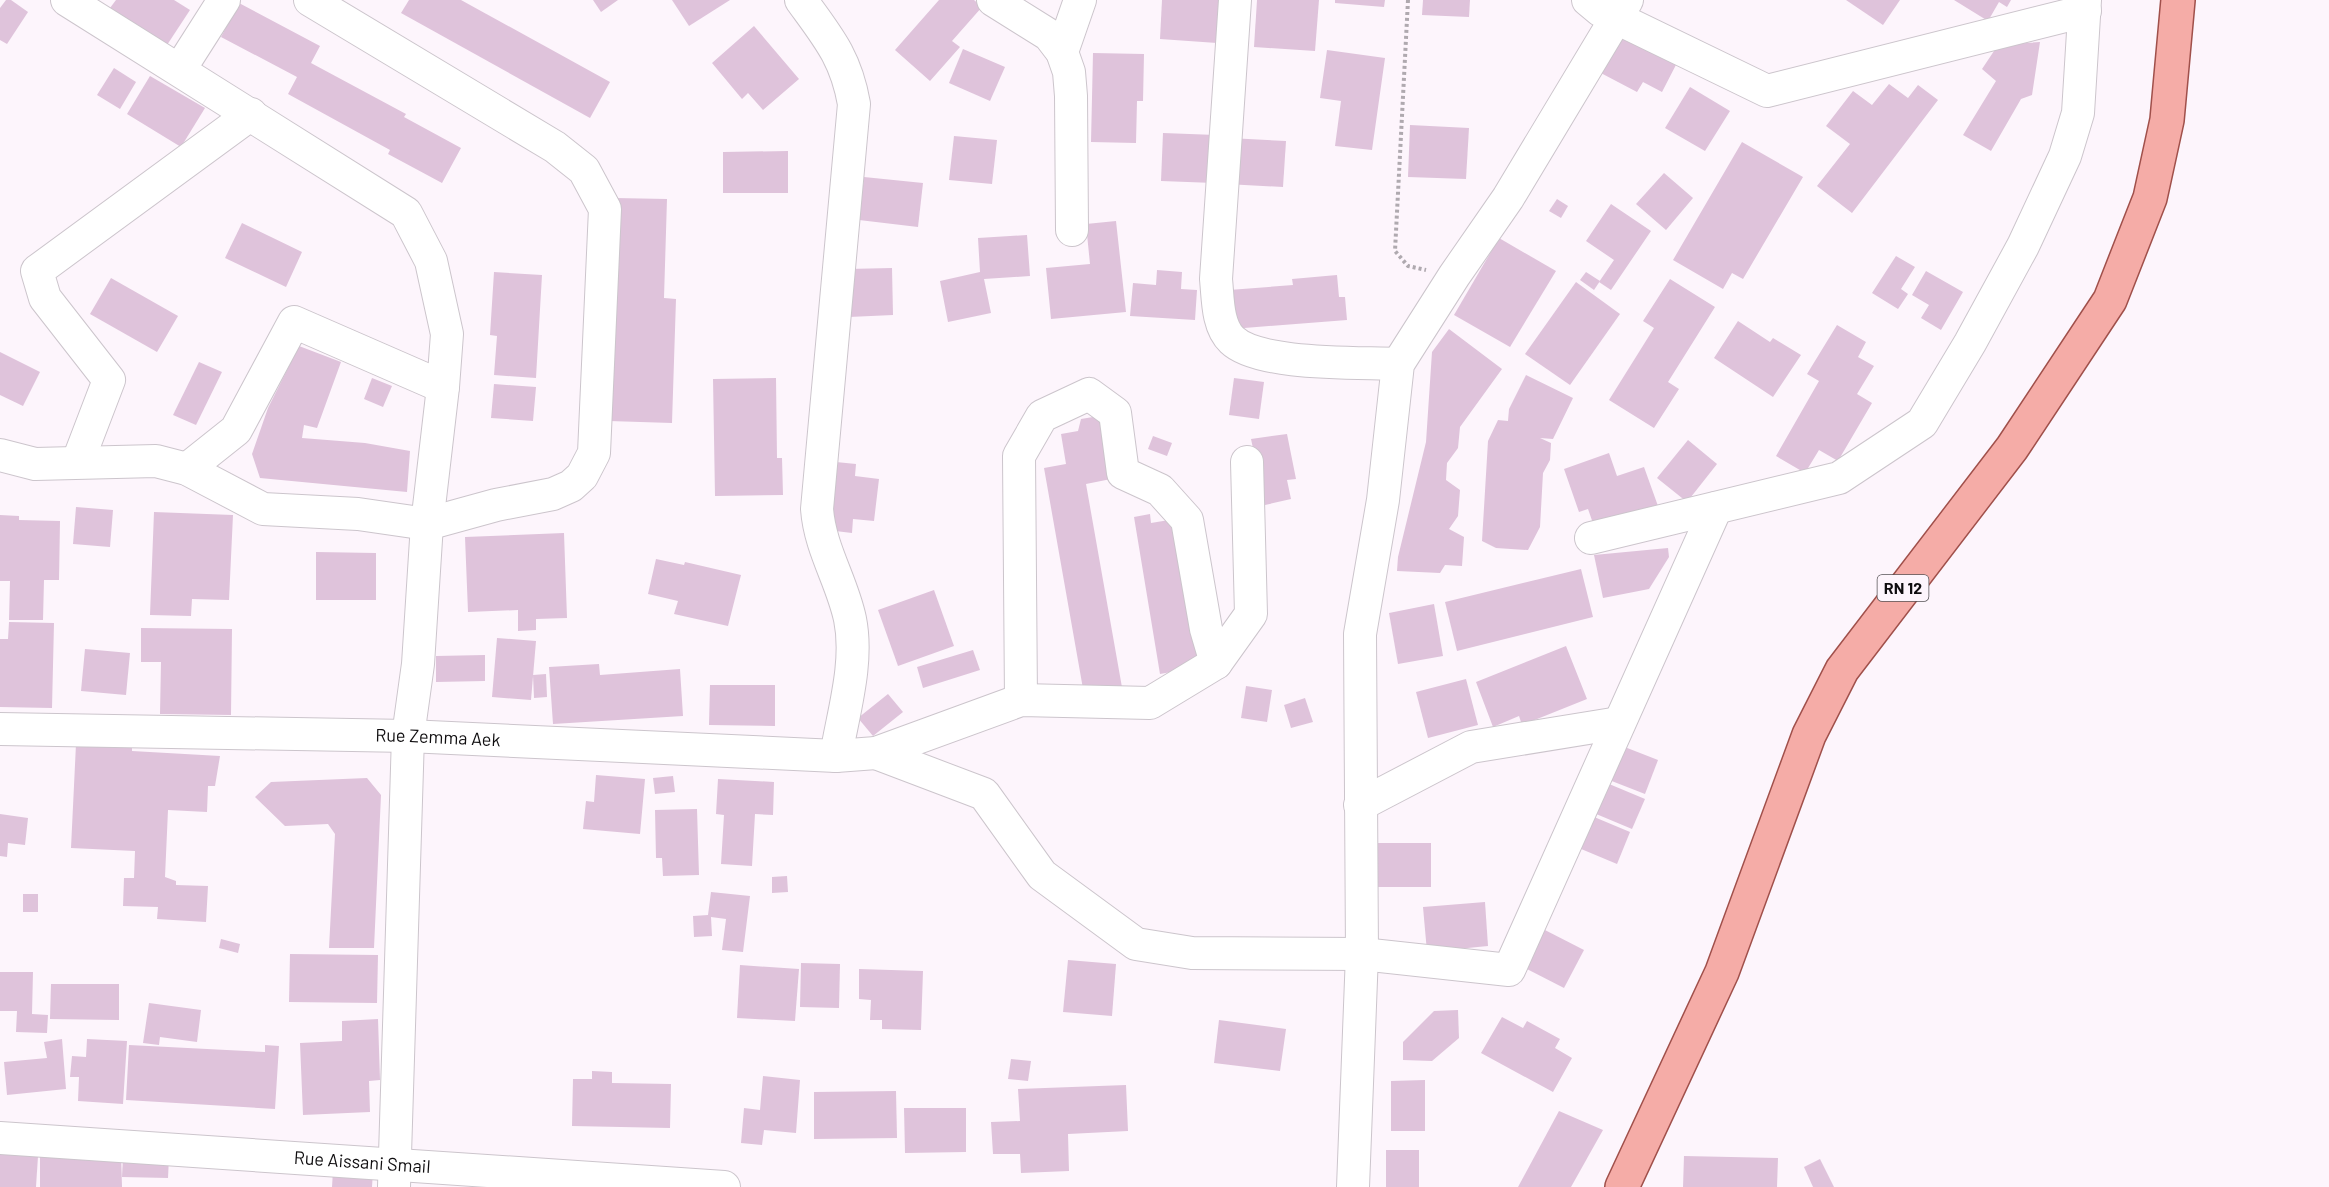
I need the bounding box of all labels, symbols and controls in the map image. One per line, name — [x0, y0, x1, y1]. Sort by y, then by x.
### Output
road number: RN 12 — [1878, 575, 1928, 601]
street label: Rue Zemma Aek — [375, 723, 501, 750]
street label: Rue Aissani Smail — [293, 1146, 431, 1177]

